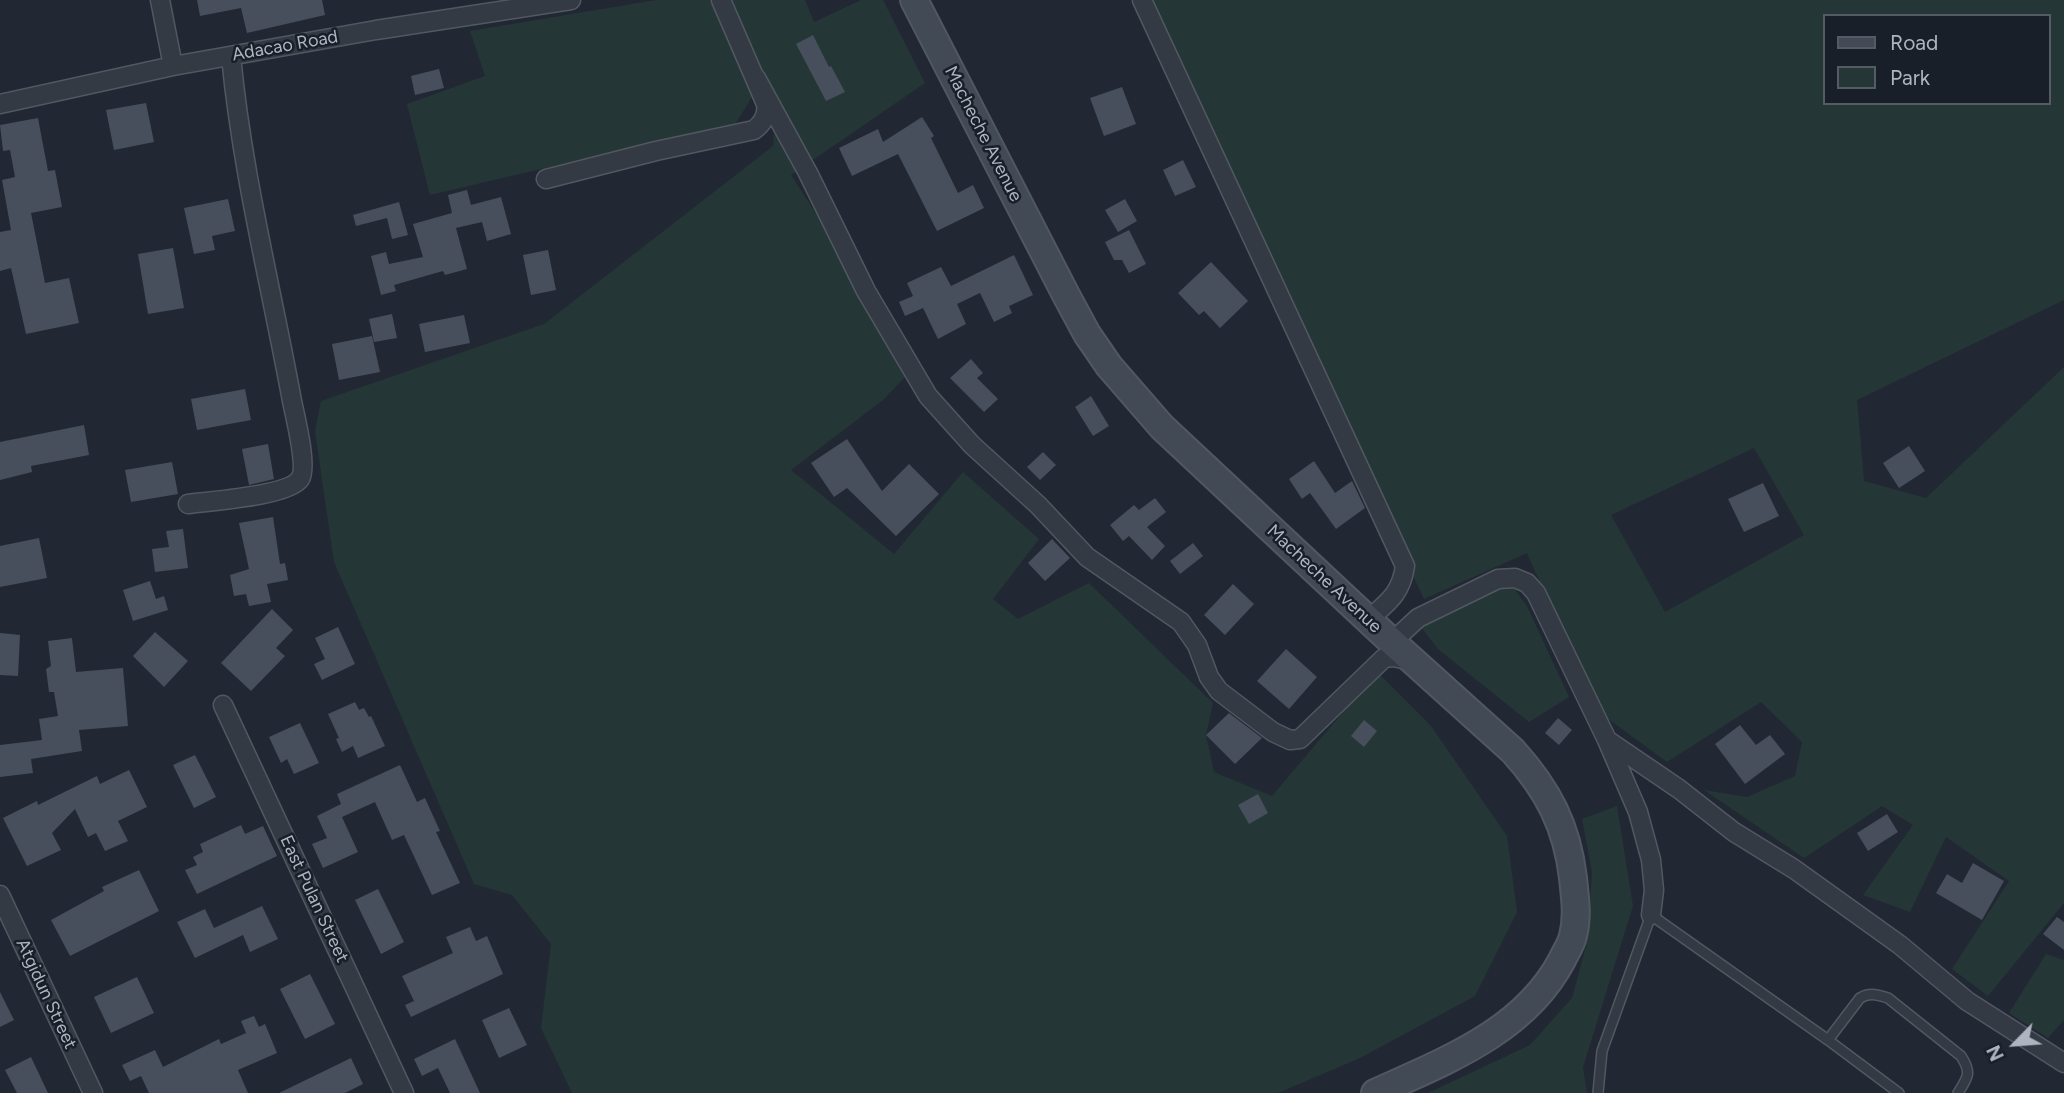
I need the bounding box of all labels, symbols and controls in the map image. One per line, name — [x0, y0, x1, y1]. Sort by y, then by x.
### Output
legend — [1822, 14, 2050, 105]
street label: Adacao Road — [230, 26, 340, 66]
text: Road — [1890, 30, 1938, 55]
street label: Macheche Avenue — [940, 63, 1026, 205]
text: Park — [1890, 65, 1930, 90]
street label: Macheche Avenue — [1262, 520, 1386, 638]
street label: East Pulan Street — [275, 832, 353, 966]
street label: Atgidun Street — [11, 935, 81, 1053]
north arrow — [1980, 1009, 2050, 1079]
text: N — [1982, 1042, 2009, 1065]

